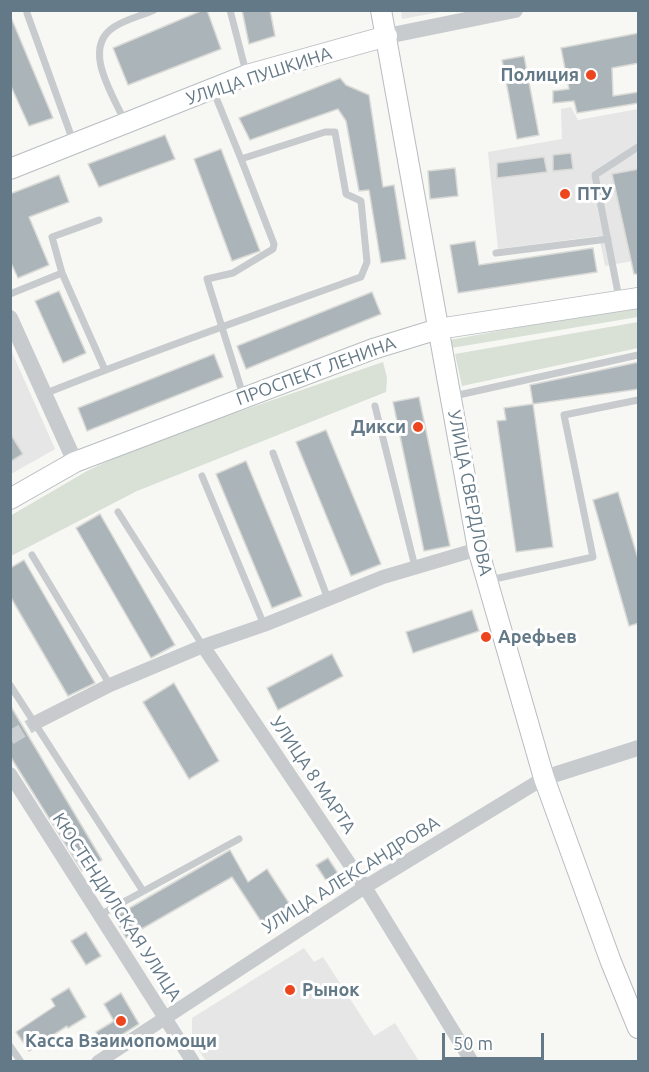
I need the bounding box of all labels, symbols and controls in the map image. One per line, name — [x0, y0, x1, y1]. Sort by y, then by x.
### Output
street label: УЛИЦА ПУШКИНА — [184, 42, 334, 110]
place label: Полиция — [501, 64, 579, 86]
marker: Полиция — [584, 68, 598, 82]
place label: ПТУ — [577, 183, 612, 205]
marker: ПТУ — [558, 187, 572, 201]
street label: ПРОСПЕКТ ЛЕНИНА — [233, 332, 399, 410]
street label: УЛИЦА СВЕРДЛОВА — [443, 408, 497, 578]
place label: Дикси — [351, 416, 406, 438]
marker: Дикси — [411, 420, 425, 434]
place label: Арефьев — [498, 626, 577, 648]
marker: Арефьев — [479, 630, 493, 644]
street label: УЛИЦА 8 МАРТА — [266, 712, 360, 838]
street label: КЮСТЕНДИЛСКАЯ УЛИЦА — [48, 809, 186, 1005]
street label: УЛИЦА АЛЕКСАНДРОВА — [258, 812, 444, 938]
place label: Рынок — [302, 979, 360, 1001]
marker: Рынок — [283, 983, 297, 997]
marker: Касса Взаимопомощи — [114, 1014, 128, 1028]
scale bar — [445, 1021, 547, 1059]
place label: Касса Взаимопомощи — [25, 1030, 217, 1052]
text: 50 m — [453, 1033, 493, 1053]

